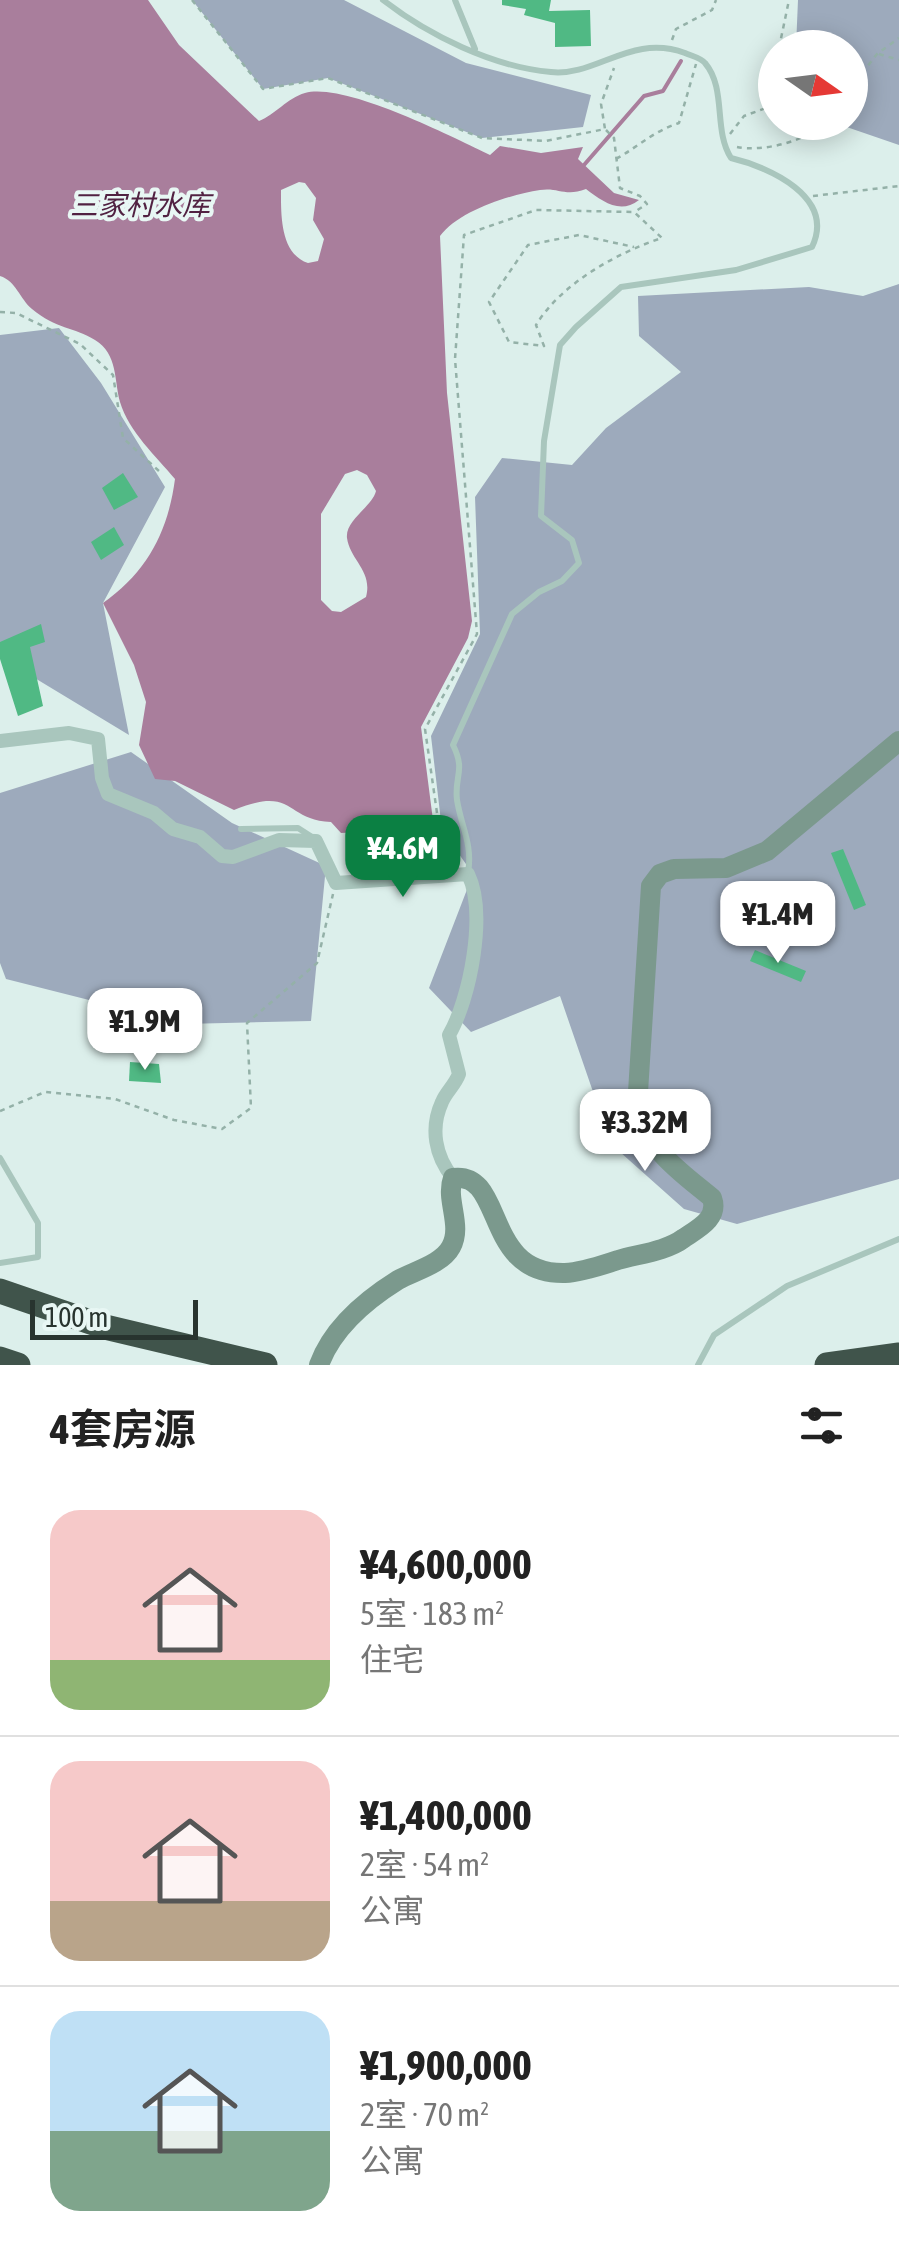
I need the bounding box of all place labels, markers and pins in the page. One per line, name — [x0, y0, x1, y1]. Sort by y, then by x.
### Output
pin: ¥4.6M — [333, 815, 473, 900]
pin: ¥1.4M — [708, 881, 848, 966]
pin: ¥1.9M — [75, 988, 215, 1073]
pin: ¥3.32M — [564, 1089, 726, 1174]

